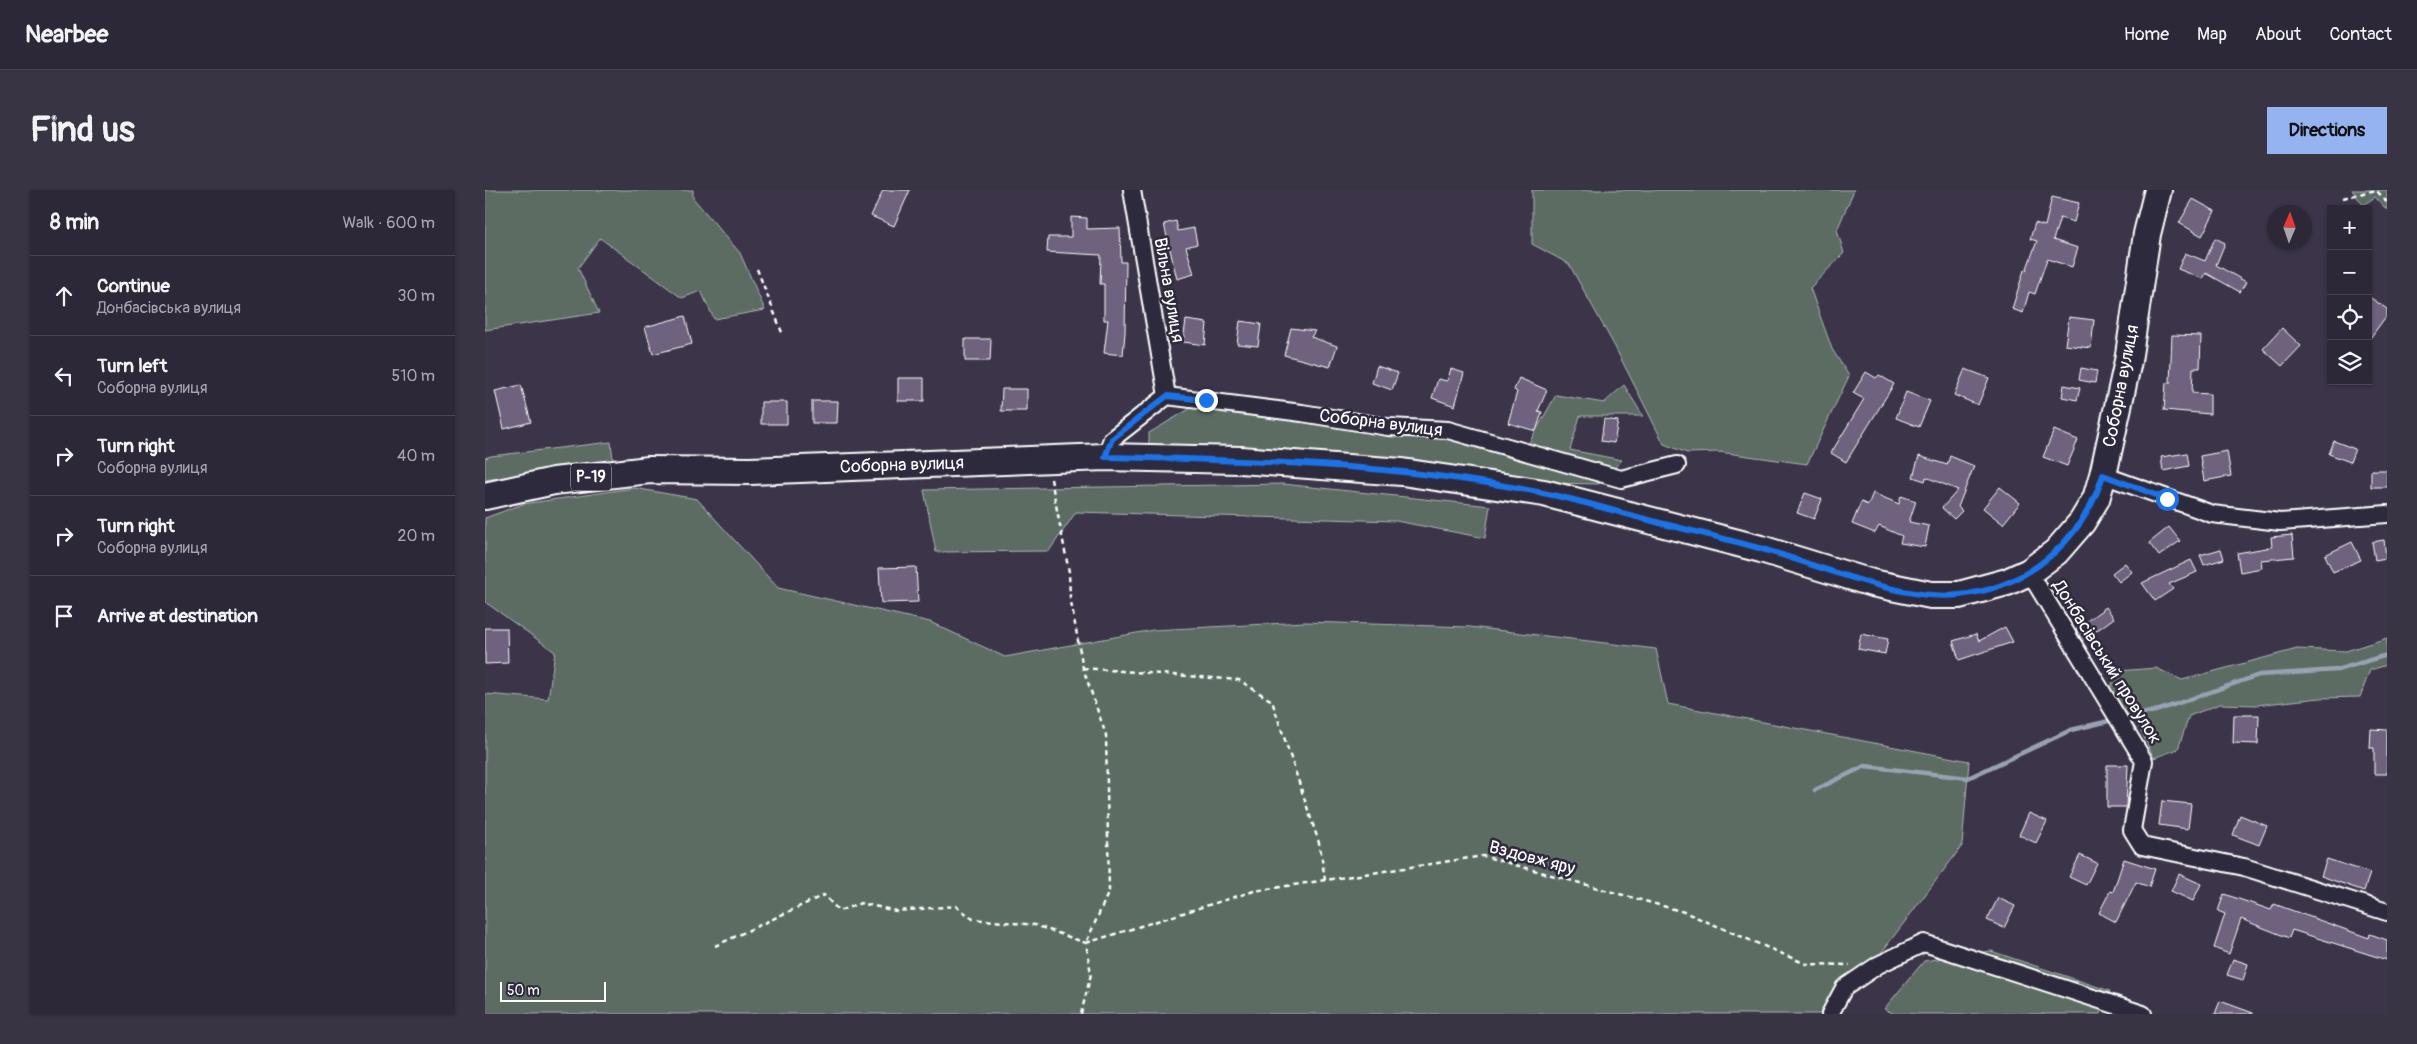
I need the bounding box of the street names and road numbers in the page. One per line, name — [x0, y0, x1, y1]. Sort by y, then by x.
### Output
street label: Вільна вулиця — [1148, 236, 1190, 344]
street label: Соборна вулиця — [2098, 323, 2144, 449]
street label: Соборна вулиця — [1318, 404, 1444, 442]
street label: Соборна вулиця — [839, 451, 965, 479]
road number: Р-19 — [571, 464, 611, 490]
street label: Донбасівський провулок — [2047, 575, 2167, 748]
street label: Вздовж яру — [1486, 835, 1578, 881]

